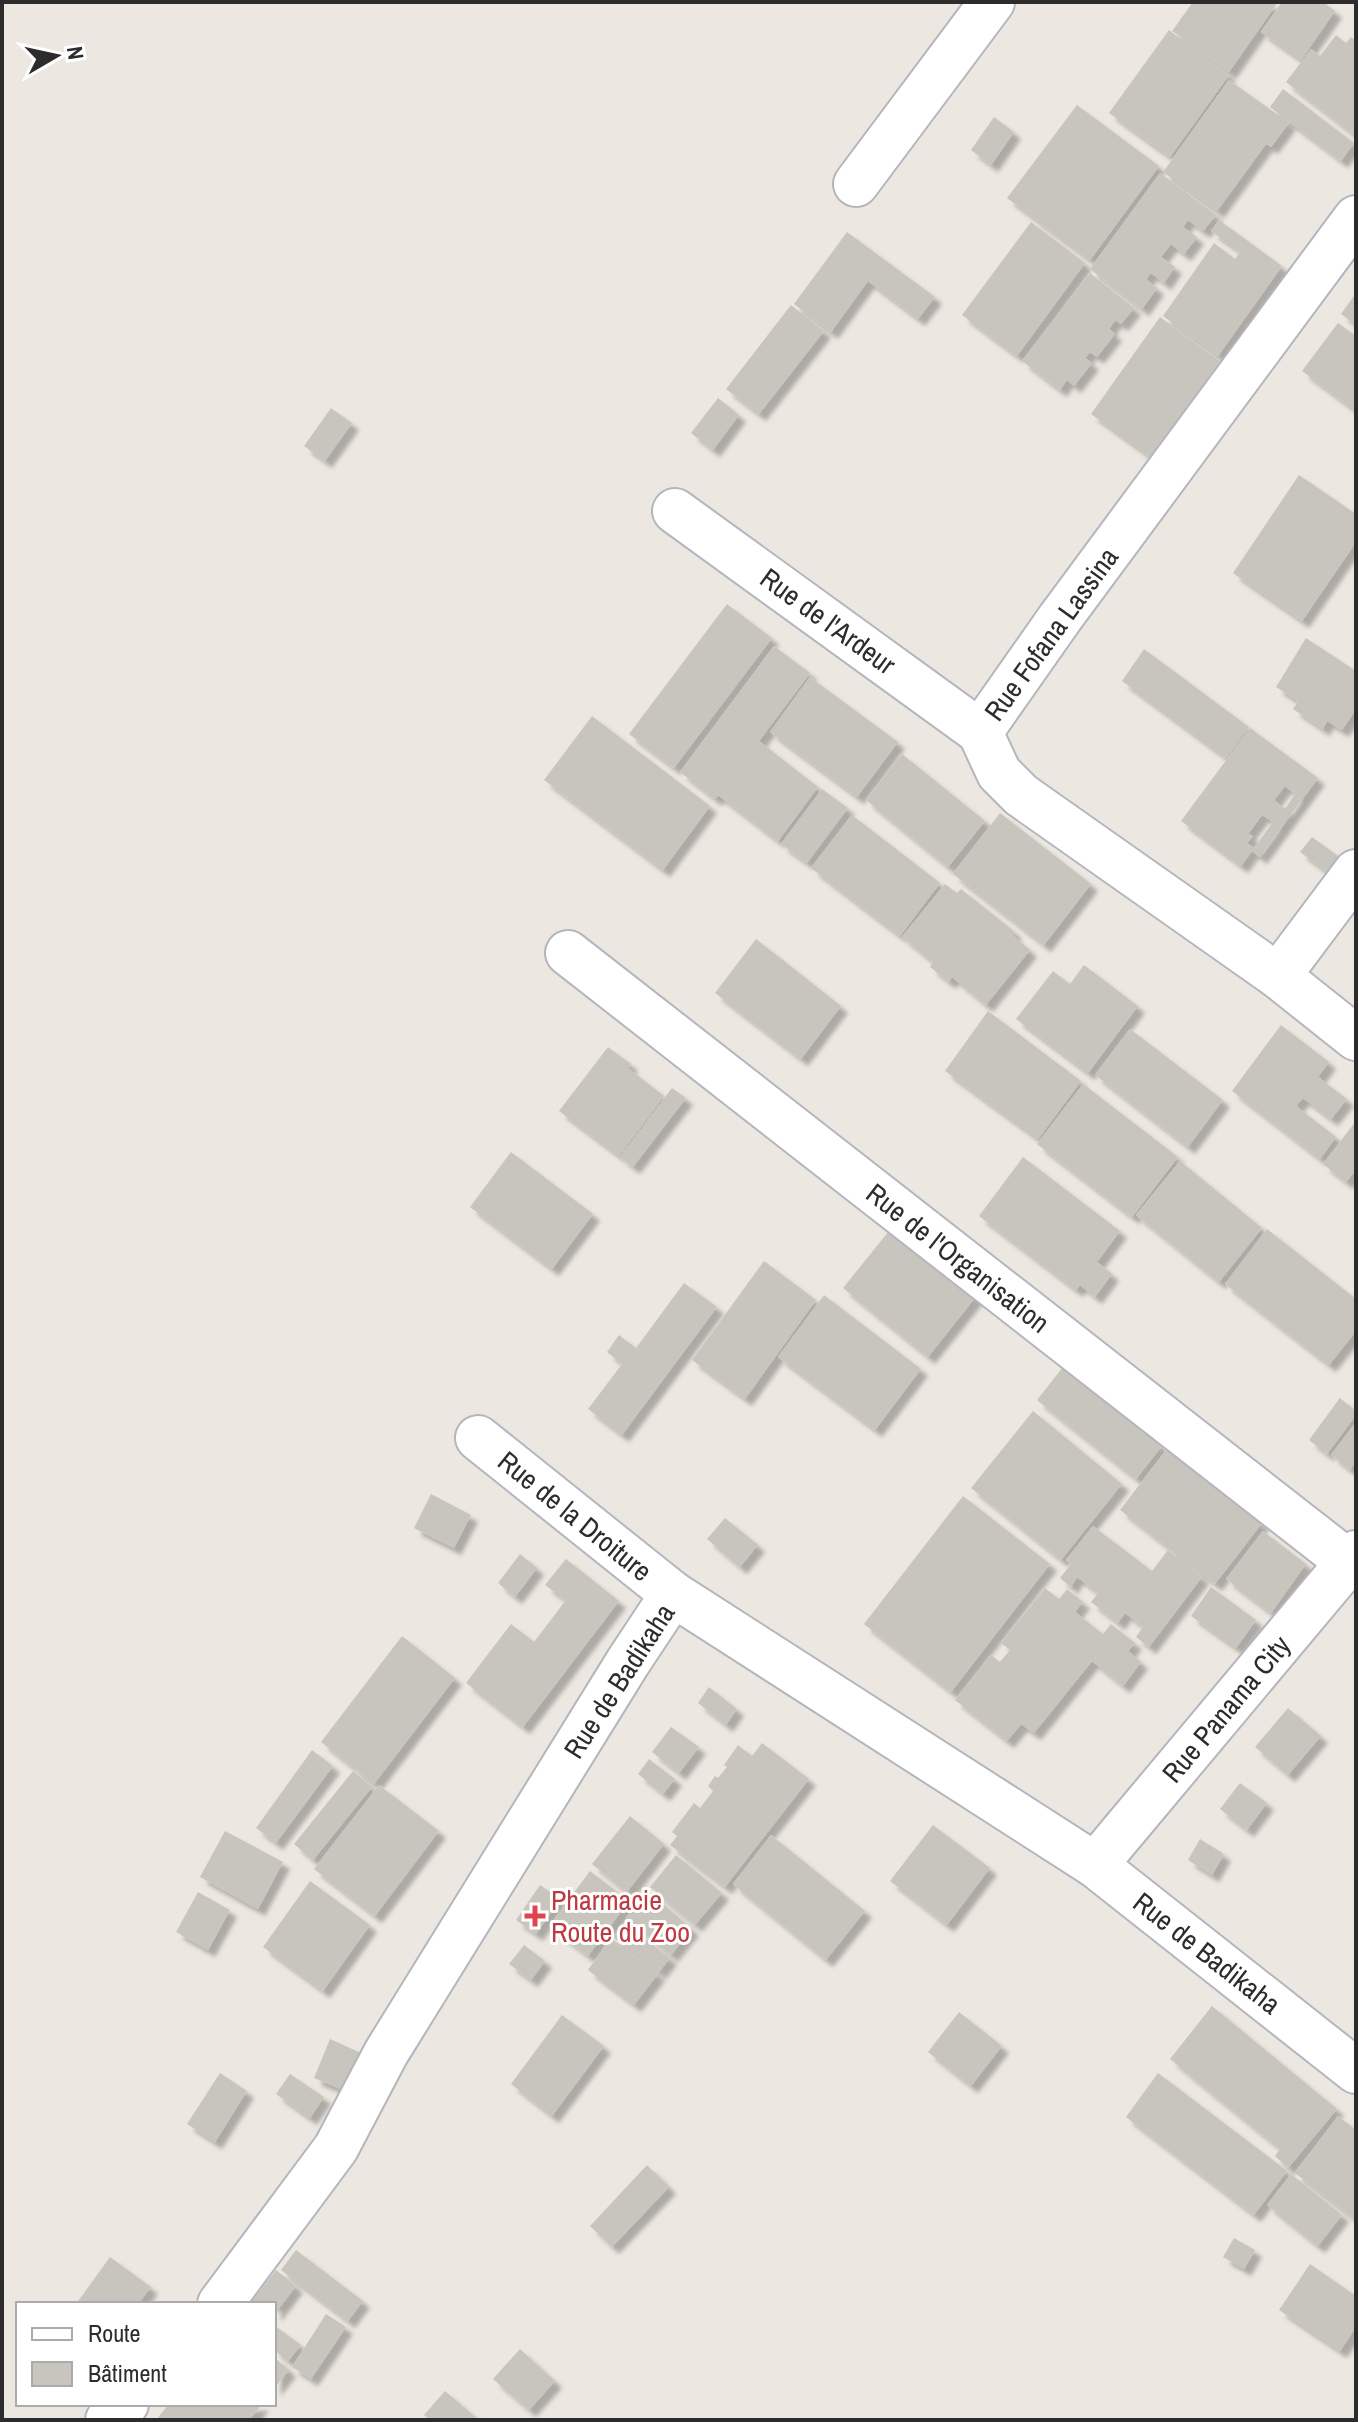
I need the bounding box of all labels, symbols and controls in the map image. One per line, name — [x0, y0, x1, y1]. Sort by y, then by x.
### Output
north arrow — [16, 16, 96, 96]
text: N — [60, 44, 92, 62]
street label: Rue Fofana Lassina — [975, 539, 1127, 728]
street label: Rue de l'Ardeur — [753, 559, 904, 683]
street label: Rue de l'Organisation — [859, 1174, 1057, 1342]
street label: Rue de la Droiture — [490, 1442, 660, 1590]
street label: Rue de Badikaha — [555, 1596, 683, 1766]
street label: Rue Panama City — [1153, 1627, 1299, 1791]
place label: Pharmacie Route du Zoo — [551, 1881, 690, 1951]
street label: Rue de Badikaha — [1125, 1883, 1289, 2023]
marker: Pharmacie Route du Zoo — [526, 1907, 544, 1925]
legend — [16, 2302, 276, 2406]
text: Route — [88, 2317, 141, 2349]
text: Bâtiment — [88, 2357, 167, 2389]

